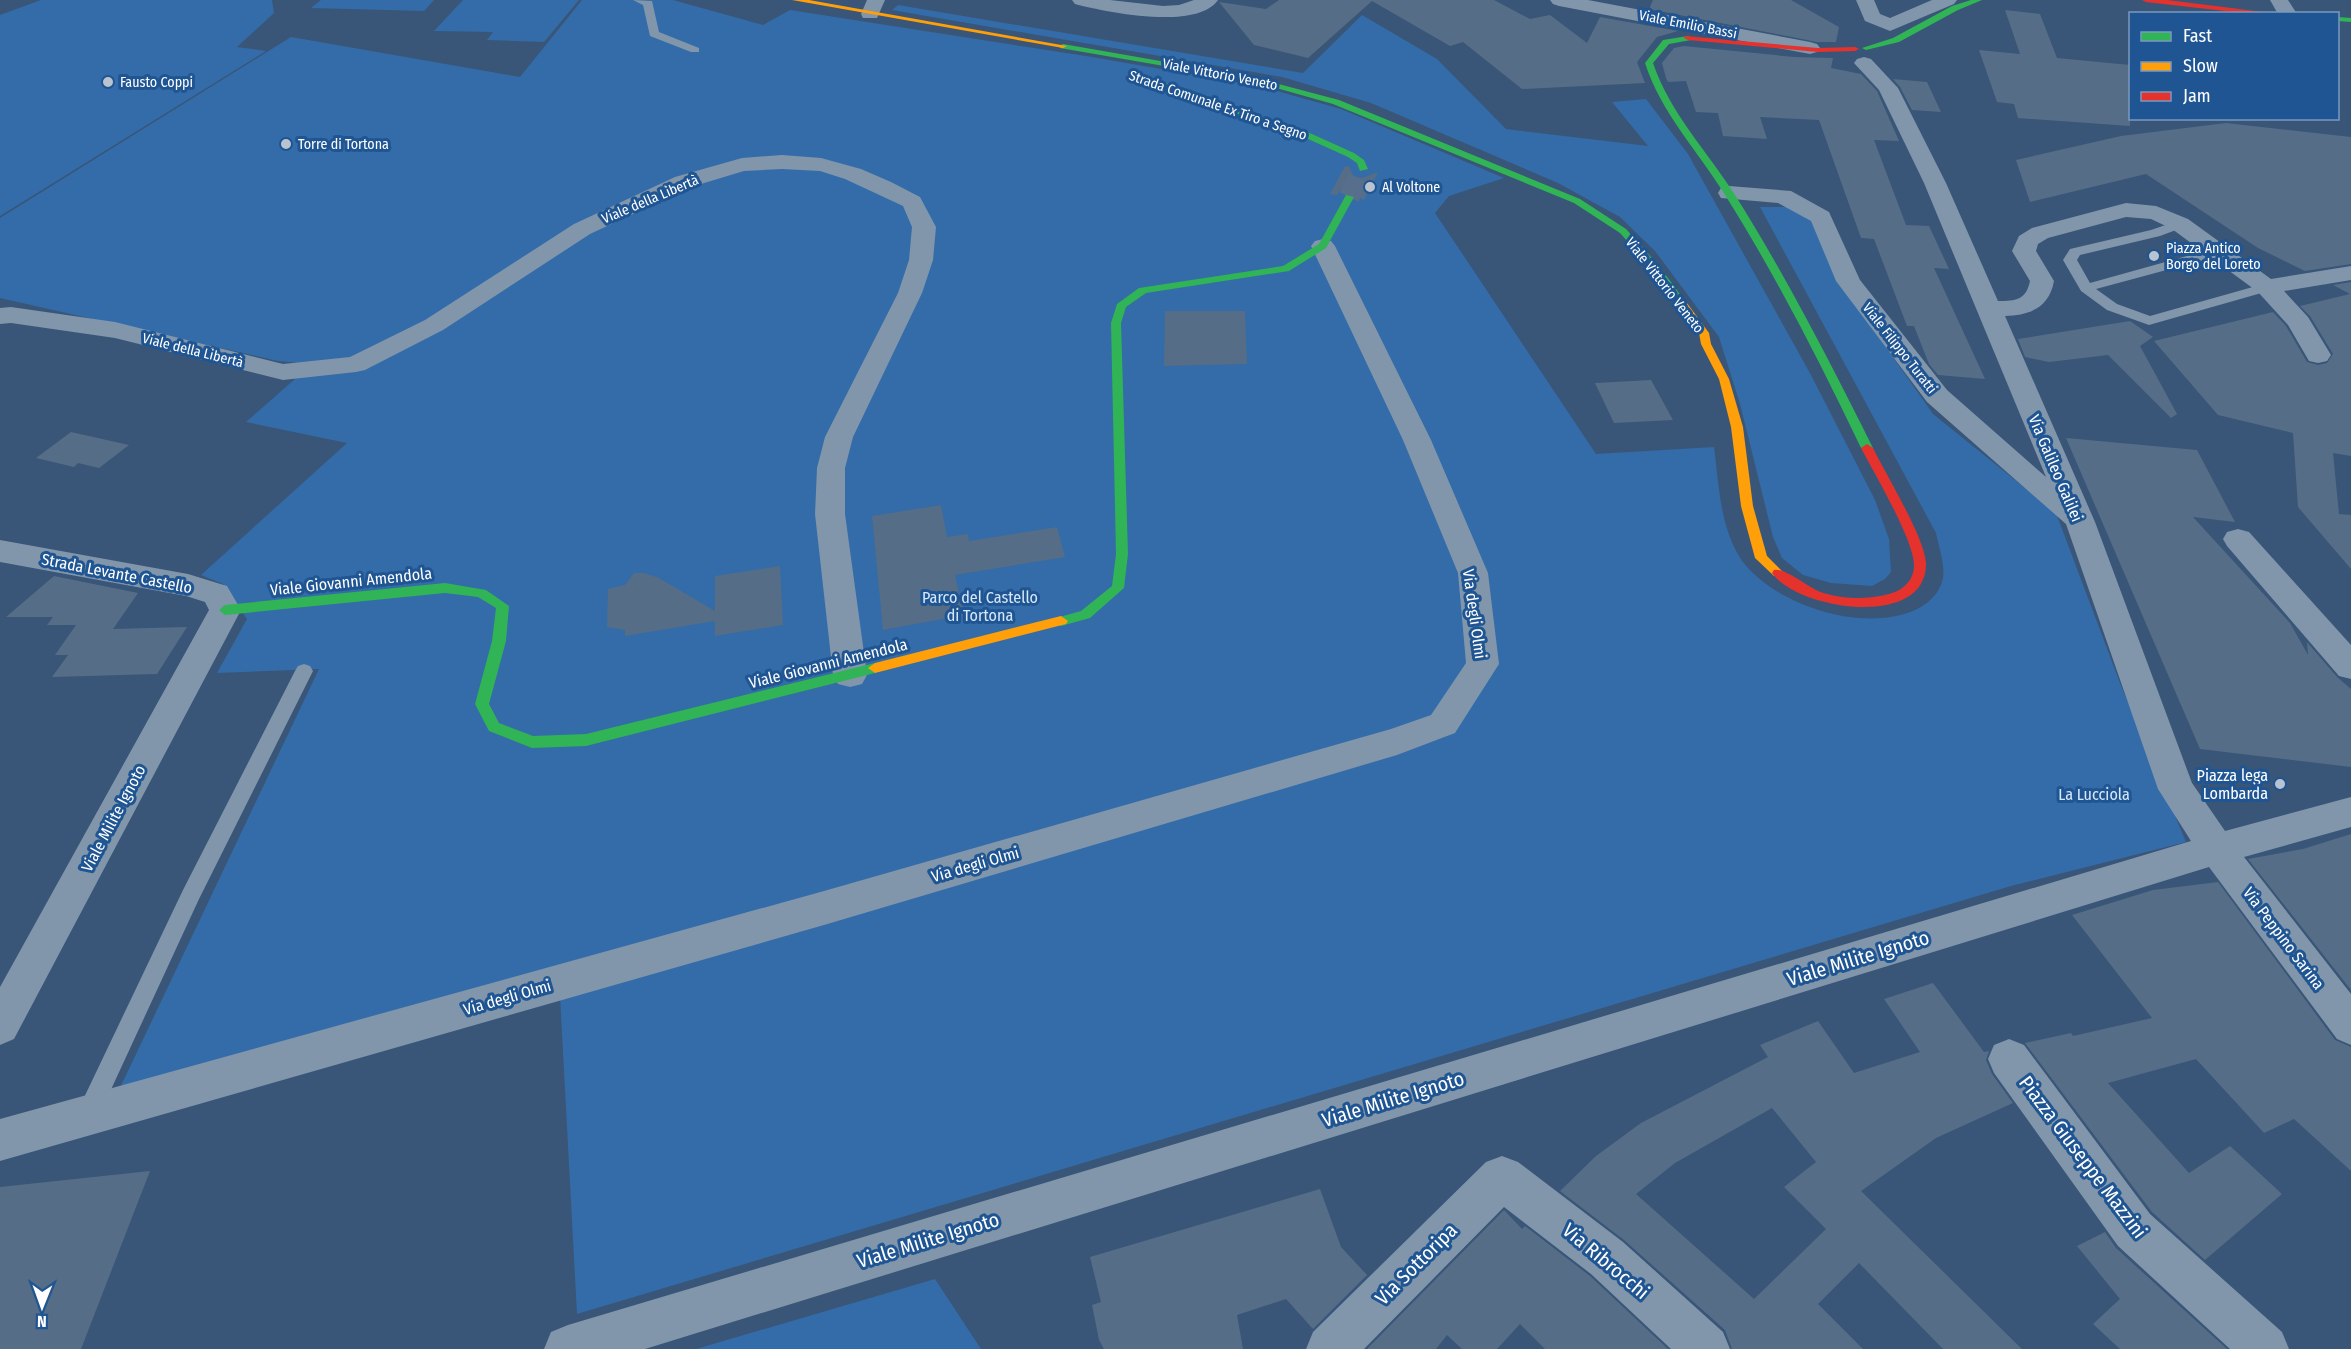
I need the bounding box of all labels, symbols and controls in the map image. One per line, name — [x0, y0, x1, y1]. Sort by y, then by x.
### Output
street label: Viale Emilio Bassi — [1637, 7, 1738, 42]
legend — [2129, 12, 2339, 120]
text: Fast — [2183, 25, 2212, 47]
street label: Viale Vittorio Veneto — [1161, 55, 1279, 94]
text: Slow — [2183, 55, 2218, 77]
street label: Strada Comunale Ex Tiro a Segno — [1127, 67, 1309, 144]
place label: Fausto Coppi — [120, 74, 193, 91]
marker: Fausto Coppi — [101, 75, 115, 89]
text: Jam — [2183, 85, 2211, 107]
place label: Torre di Tortona — [298, 136, 389, 153]
marker: Torre di Tortona — [279, 137, 293, 151]
street label: Viale della Libertà — [599, 171, 701, 227]
place label: Al Voltone — [1382, 179, 1440, 196]
marker: Al Voltone — [1363, 180, 1377, 194]
street label: Viale Vittorio Veneto — [1622, 234, 1707, 337]
place label: Piazza Antico Borgo del Loreto — [2166, 240, 2261, 273]
marker: Piazza Antico Borgo del Loreto — [2147, 249, 2161, 263]
street label: Viale Filippo Turatti — [1859, 300, 1940, 397]
street label: Viale della Libertà — [141, 330, 245, 371]
street label: Via Galileo Galilei — [2024, 412, 2087, 525]
street label: Strada Levante Castello — [40, 550, 194, 597]
street label: Viale Giovanni Amendola — [269, 564, 433, 599]
street label: Via degli Olmi — [1459, 568, 1490, 660]
park label: Parco del Castello di Tortona — [922, 588, 1038, 625]
street label: Viale Giovanni Amendola — [747, 635, 909, 692]
street label: Viale Milite Ignoto — [77, 762, 150, 875]
place label: Piazza lega Lombarda — [2197, 766, 2268, 803]
marker: Piazza lega Lombarda — [2273, 777, 2287, 791]
park label: La Lucciola — [2058, 785, 2130, 804]
street label: Via degli Olmi — [929, 843, 1021, 886]
street label: Via Peppino Sarina — [2239, 884, 2328, 993]
street label: Viale Milite Ignoto — [1784, 925, 1932, 991]
street label: Via degli Olmi — [461, 976, 553, 1019]
street label: Viale Milite Ignoto — [1319, 1066, 1467, 1132]
street label: Piazza Giuseppe Mazzini — [2014, 1071, 2152, 1243]
street label: Viale Milite Ignoto — [854, 1207, 1002, 1273]
street label: Via Sottoripa — [1370, 1218, 1462, 1310]
street label: Via Ribrocchi — [1558, 1218, 1654, 1304]
north arrow — [12, 1277, 72, 1337]
text: N — [37, 1312, 47, 1331]

